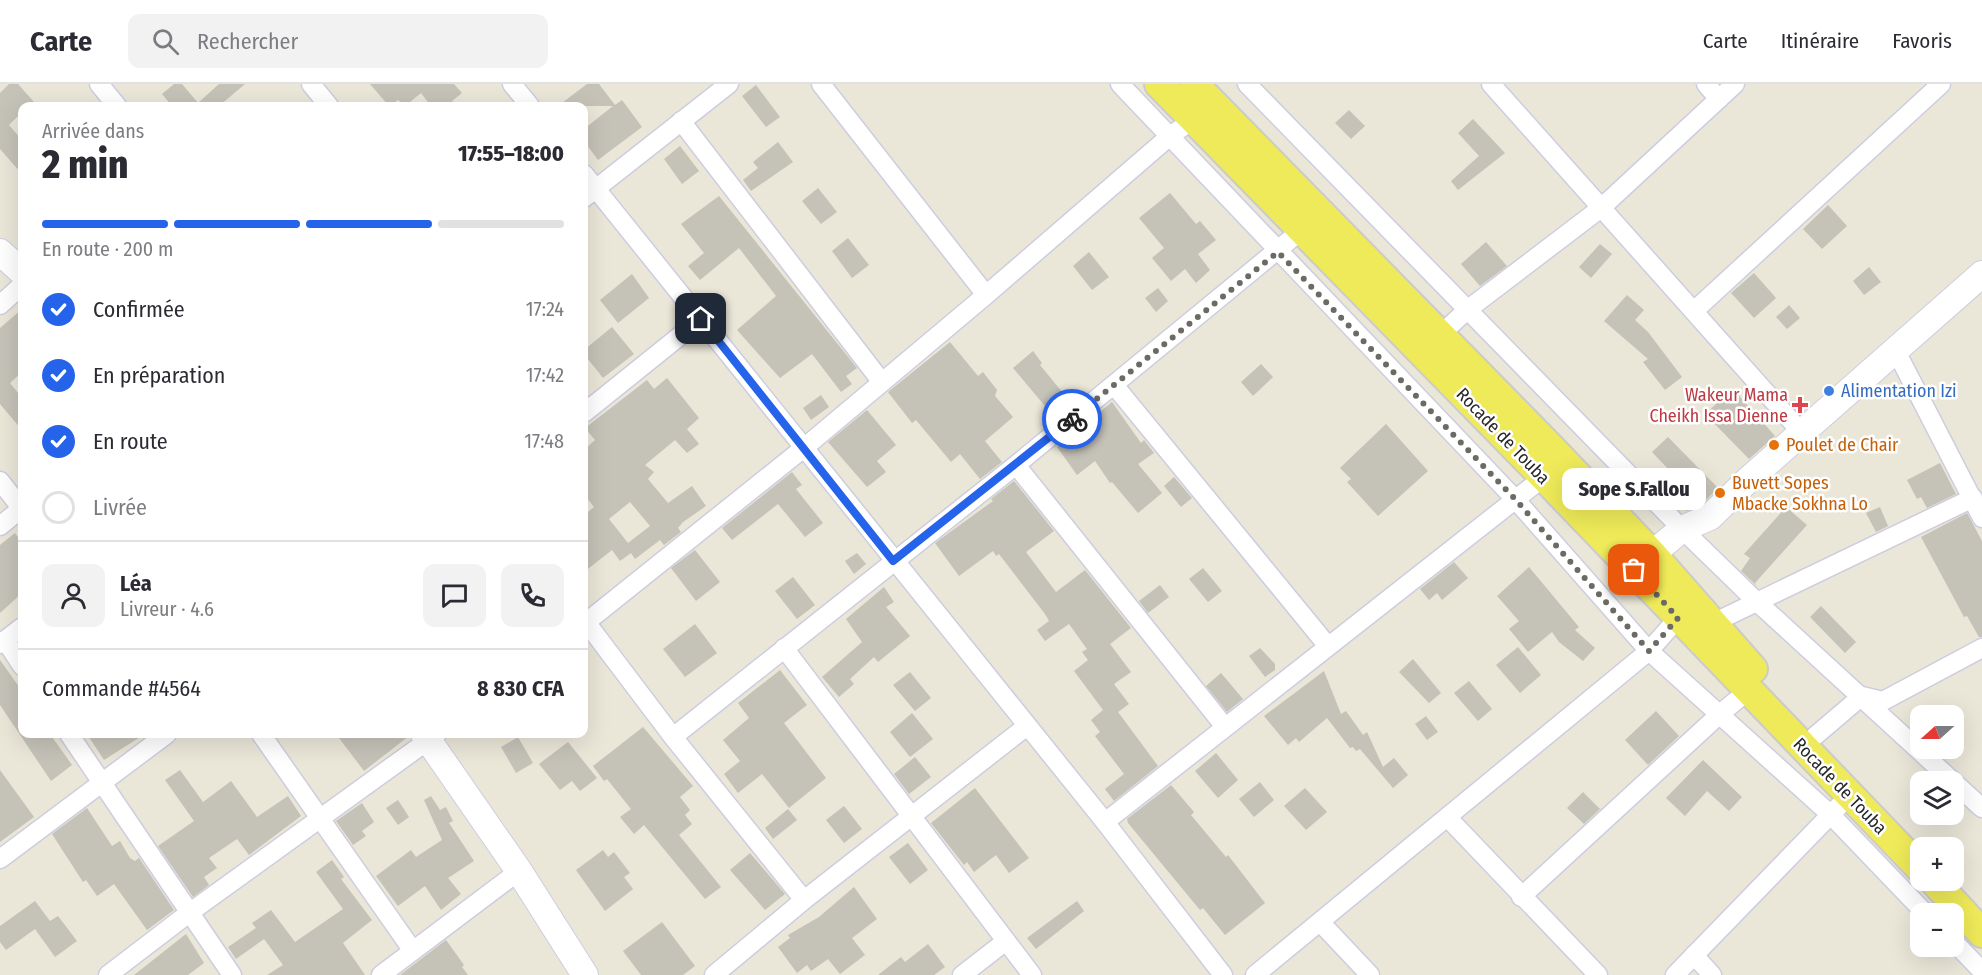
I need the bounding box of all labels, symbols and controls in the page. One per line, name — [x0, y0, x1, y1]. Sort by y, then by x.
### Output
search box — [128, 14, 548, 68]
text: Carte — [30, 25, 92, 58]
icon: search — [149, 25, 182, 58]
text: Rechercher — [197, 28, 298, 55]
text: Carte — [1703, 28, 1748, 54]
text: Itinéraire — [1781, 28, 1859, 54]
text: Favoris — [1892, 28, 1952, 54]
text: Arrivée dans — [42, 119, 144, 143]
text: 17:55–18:00 — [458, 140, 564, 167]
text: 2 min — [42, 142, 128, 188]
text: En route · 200 m — [42, 237, 173, 261]
icon: check — [42, 293, 75, 326]
pin — [675, 293, 726, 344]
text: Confirmée — [93, 296, 185, 323]
text: 17:24 — [526, 297, 564, 321]
icon: home — [684, 302, 717, 335]
icon: check — [42, 359, 75, 392]
text: En préparation — [93, 362, 225, 389]
text: 17:42 — [526, 363, 564, 387]
place label: Alimentation Izi — [1841, 380, 1957, 402]
street label: Rocade de Touba — [1452, 383, 1555, 489]
place label: Wakeur Mama Cheikh Issa Dienne — [1649, 384, 1788, 427]
marker: Alimentation Izi — [1822, 384, 1836, 398]
courier — [1042, 389, 1102, 449]
marker: Wakeur Mama Cheikh Issa Dienne — [1793, 398, 1807, 412]
icon: bike — [1056, 403, 1089, 436]
icon: check — [42, 425, 75, 458]
text: En route — [93, 428, 168, 455]
text: 17:48 — [524, 429, 564, 453]
place label: Poulet de Chair — [1786, 434, 1899, 456]
marker: Poulet de Chair — [1767, 438, 1781, 452]
callout: Sope S.Fallou — [1562, 468, 1706, 510]
place label: Buvett Sopes Mbacke Sokhna Lo — [1732, 472, 1868, 515]
text: Sope S.Fallou — [1579, 477, 1689, 501]
marker: Buvett Sopes Mbacke Sokhna Lo — [1713, 486, 1727, 500]
text: Livrée — [93, 494, 147, 521]
pin — [1608, 544, 1659, 595]
icon: bag — [1617, 553, 1650, 586]
button: person — [42, 564, 105, 627]
button: chat — [423, 564, 486, 627]
button: phone — [501, 564, 564, 627]
text: Léa — [120, 570, 152, 597]
text: Livreur · 4.6 — [120, 597, 214, 621]
text: Commande #4564 — [42, 675, 201, 702]
text: 8 830 CFA — [477, 675, 564, 702]
north arrow — [1910, 705, 1964, 759]
map controls — [1910, 705, 1964, 957]
street label: Rocade de Touba — [1789, 733, 1892, 839]
button: layers — [1910, 771, 1964, 825]
button: + — [1910, 837, 1964, 891]
button: − — [1910, 903, 1964, 957]

